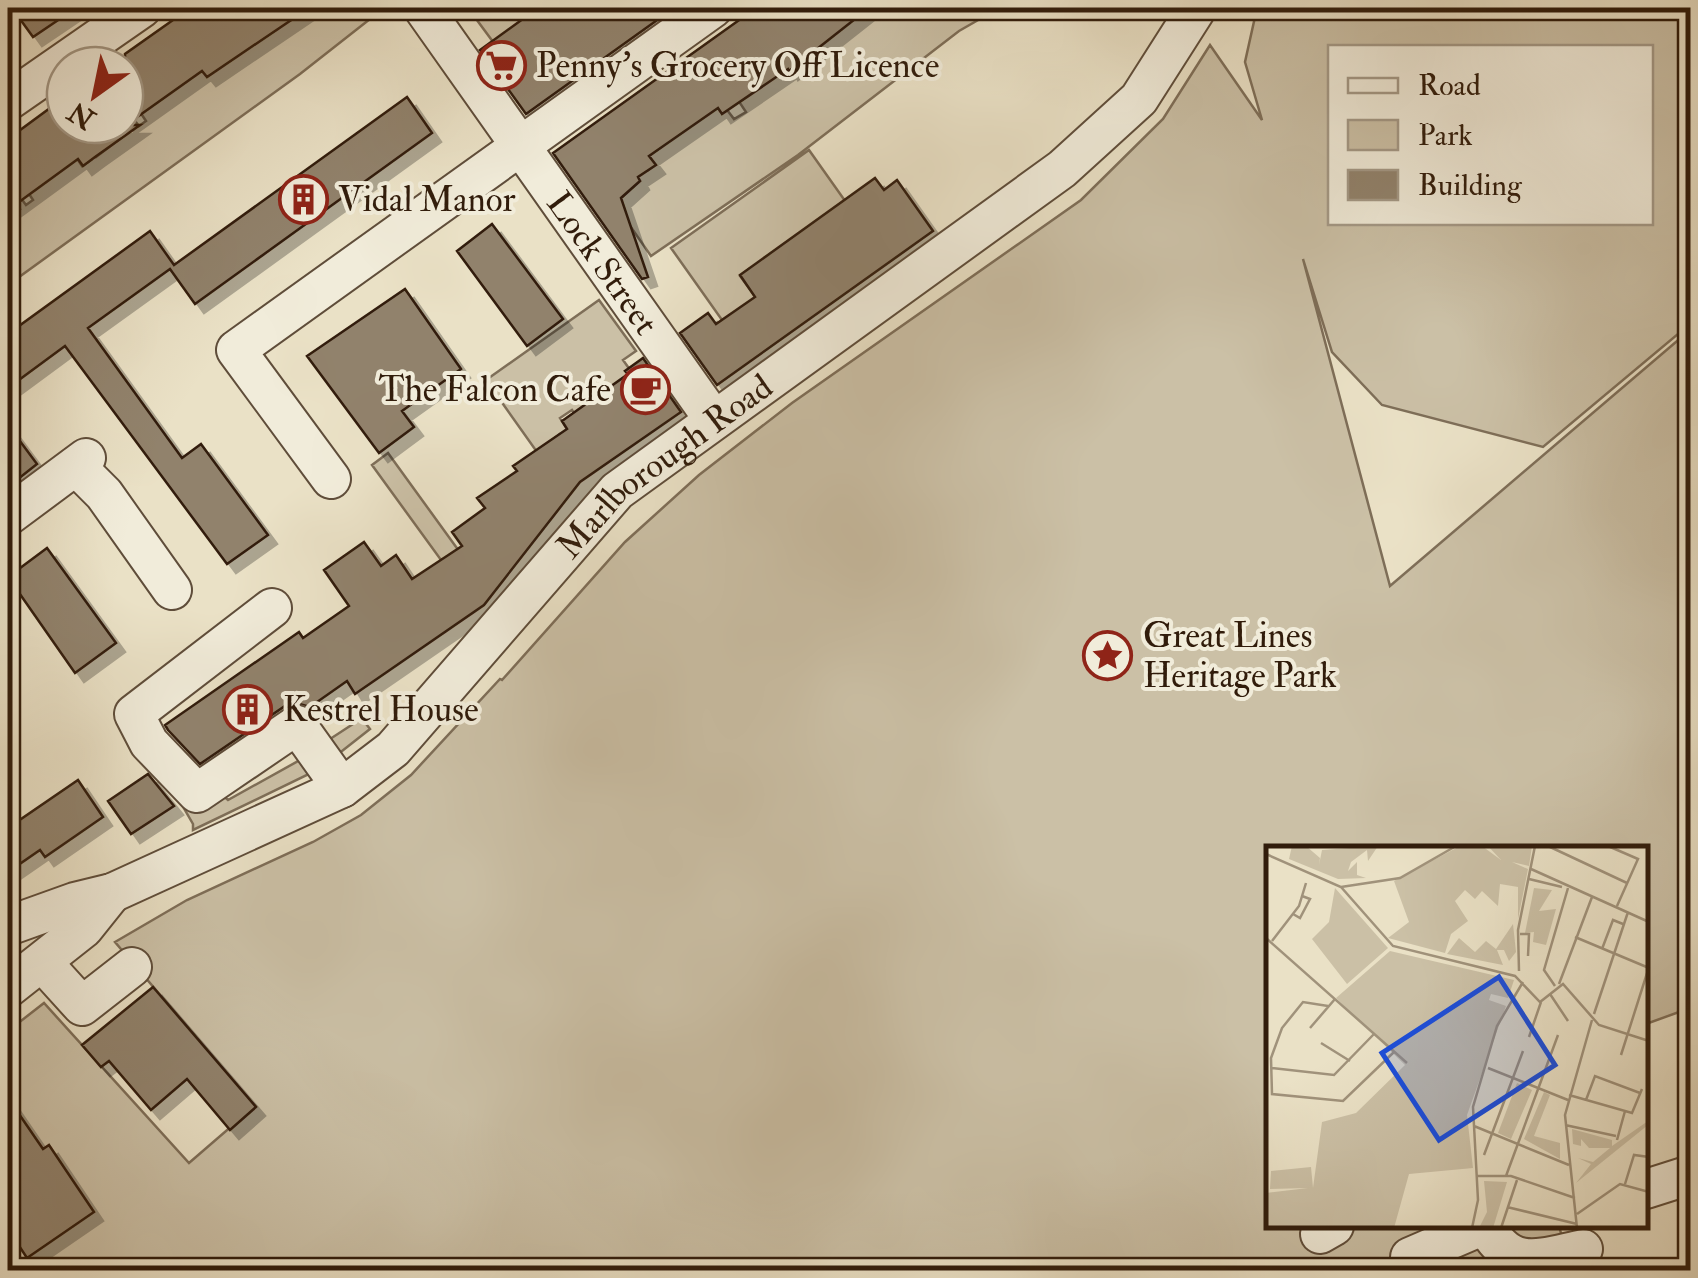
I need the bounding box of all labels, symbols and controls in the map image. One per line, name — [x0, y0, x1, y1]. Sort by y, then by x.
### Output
supermarket icon: Penny's Grocery Off Licence — [475, 39, 527, 91]
place label: Penny's Grocery Off Licence — [536, 44, 939, 88]
north arrow — [45, 45, 145, 145]
legend — [1328, 45, 1653, 225]
text: Road — [1418, 67, 1481, 104]
text: N — [61, 93, 103, 137]
text: Park — [1418, 117, 1473, 154]
text: Building — [1418, 167, 1523, 204]
building icon: Vidal Manor — [277, 173, 329, 225]
place label: Vidal Manor — [338, 178, 516, 222]
street label: Lock Street — [537, 183, 668, 344]
cafe icon: The Falcon Cafe — [620, 363, 672, 415]
street label: Marlborough Road — [547, 365, 781, 568]
place label: The Falcon Cafe — [379, 368, 611, 412]
place label: Great Lines Heritage Park — [1143, 614, 1337, 698]
place icon: Great Lines Heritage Park — [1082, 629, 1134, 681]
building icon: Kestrel House — [222, 683, 274, 735]
place label: Kestrel House — [283, 688, 479, 732]
inset map — [1266, 846, 1648, 1228]

